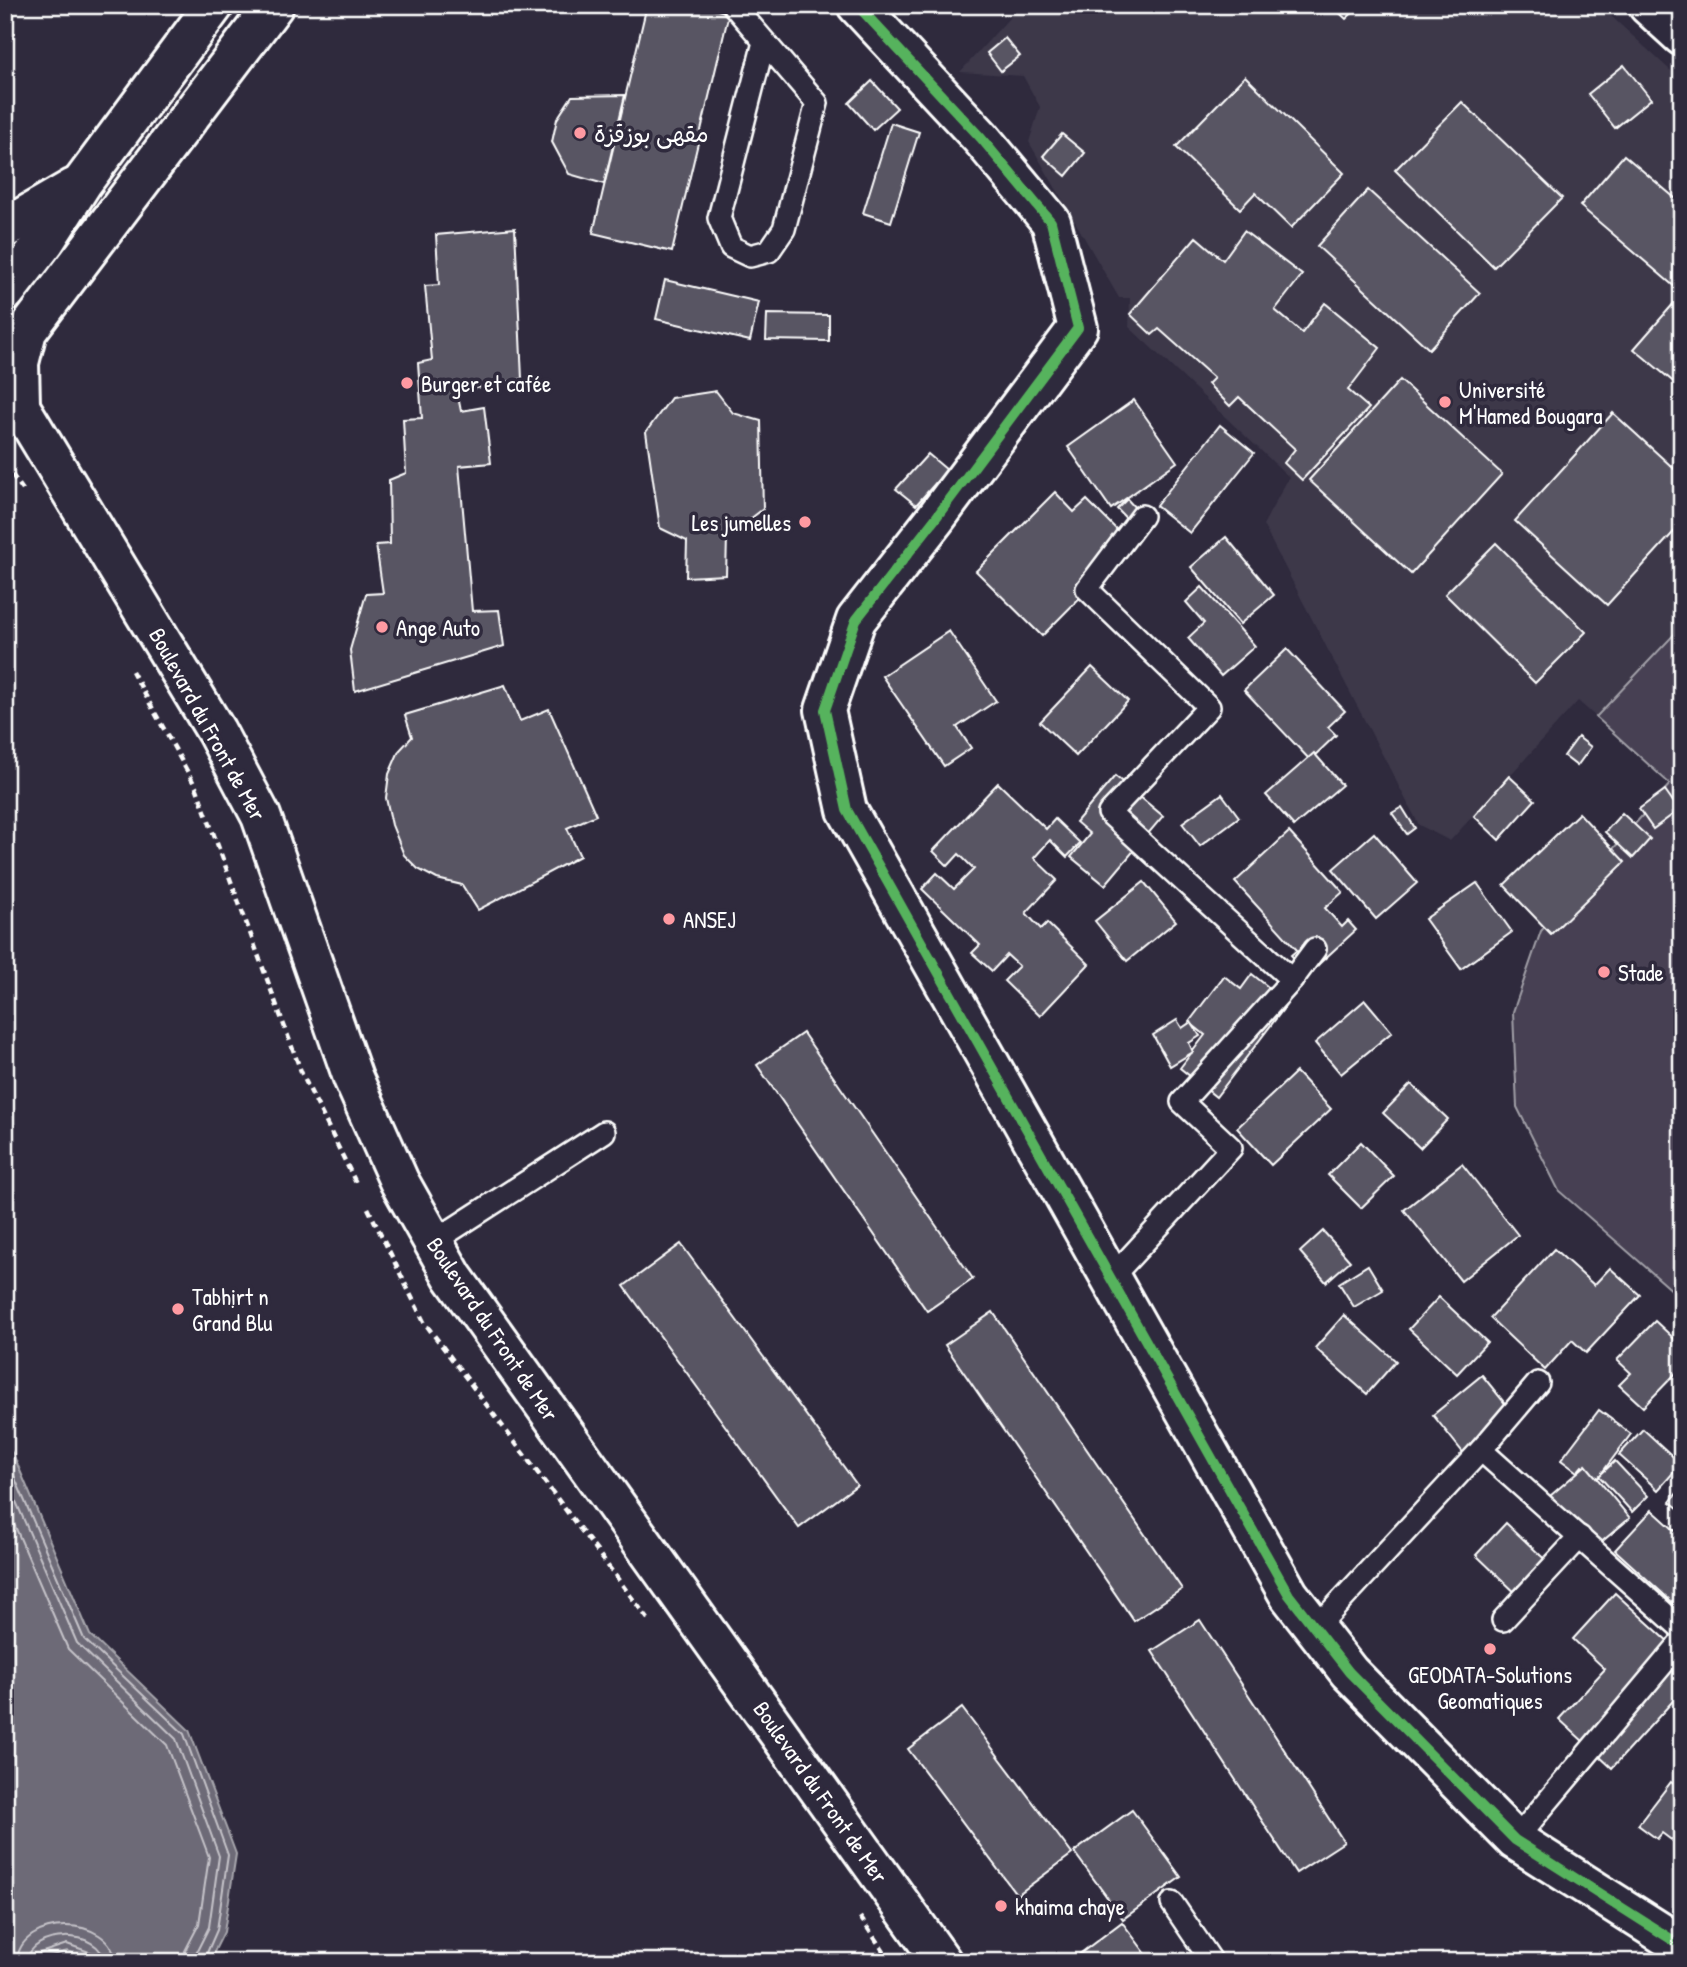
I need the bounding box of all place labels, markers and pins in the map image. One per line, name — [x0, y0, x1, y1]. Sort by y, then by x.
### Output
place label: مقهى بوزقزة — [594, 118, 709, 149]
marker: مقهى بوزقزة — [572, 125, 588, 141]
place label: Burger et cafée — [421, 368, 551, 399]
place label: Université M'Hamed Bougara — [1459, 374, 1603, 431]
marker: Burger et cafée — [399, 375, 415, 391]
marker: Université M'Hamed Bougara — [1437, 394, 1453, 410]
place label: Les jumelles — [692, 507, 791, 538]
marker: Les jumelles — [797, 514, 813, 530]
place label: Ange Auto — [396, 612, 480, 643]
marker: Ange Auto — [374, 619, 390, 635]
place label: ANSEJ — [683, 904, 736, 935]
marker: ANSEJ — [661, 911, 677, 927]
place label: Stade — [1618, 957, 1664, 988]
marker: Stade — [1596, 964, 1612, 980]
place label: Tabḥirt n Grand Blu — [192, 1281, 273, 1338]
marker: Tabḥirt n Grand Blu — [170, 1301, 186, 1317]
marker: GEODATA-Solutions Geomatiques — [1482, 1641, 1498, 1657]
place label: GEODATA-Solutions Geomatiques — [1408, 1659, 1572, 1716]
place label: khaima chaye — [1015, 1891, 1125, 1922]
marker: khaima chaye — [993, 1898, 1009, 1914]

